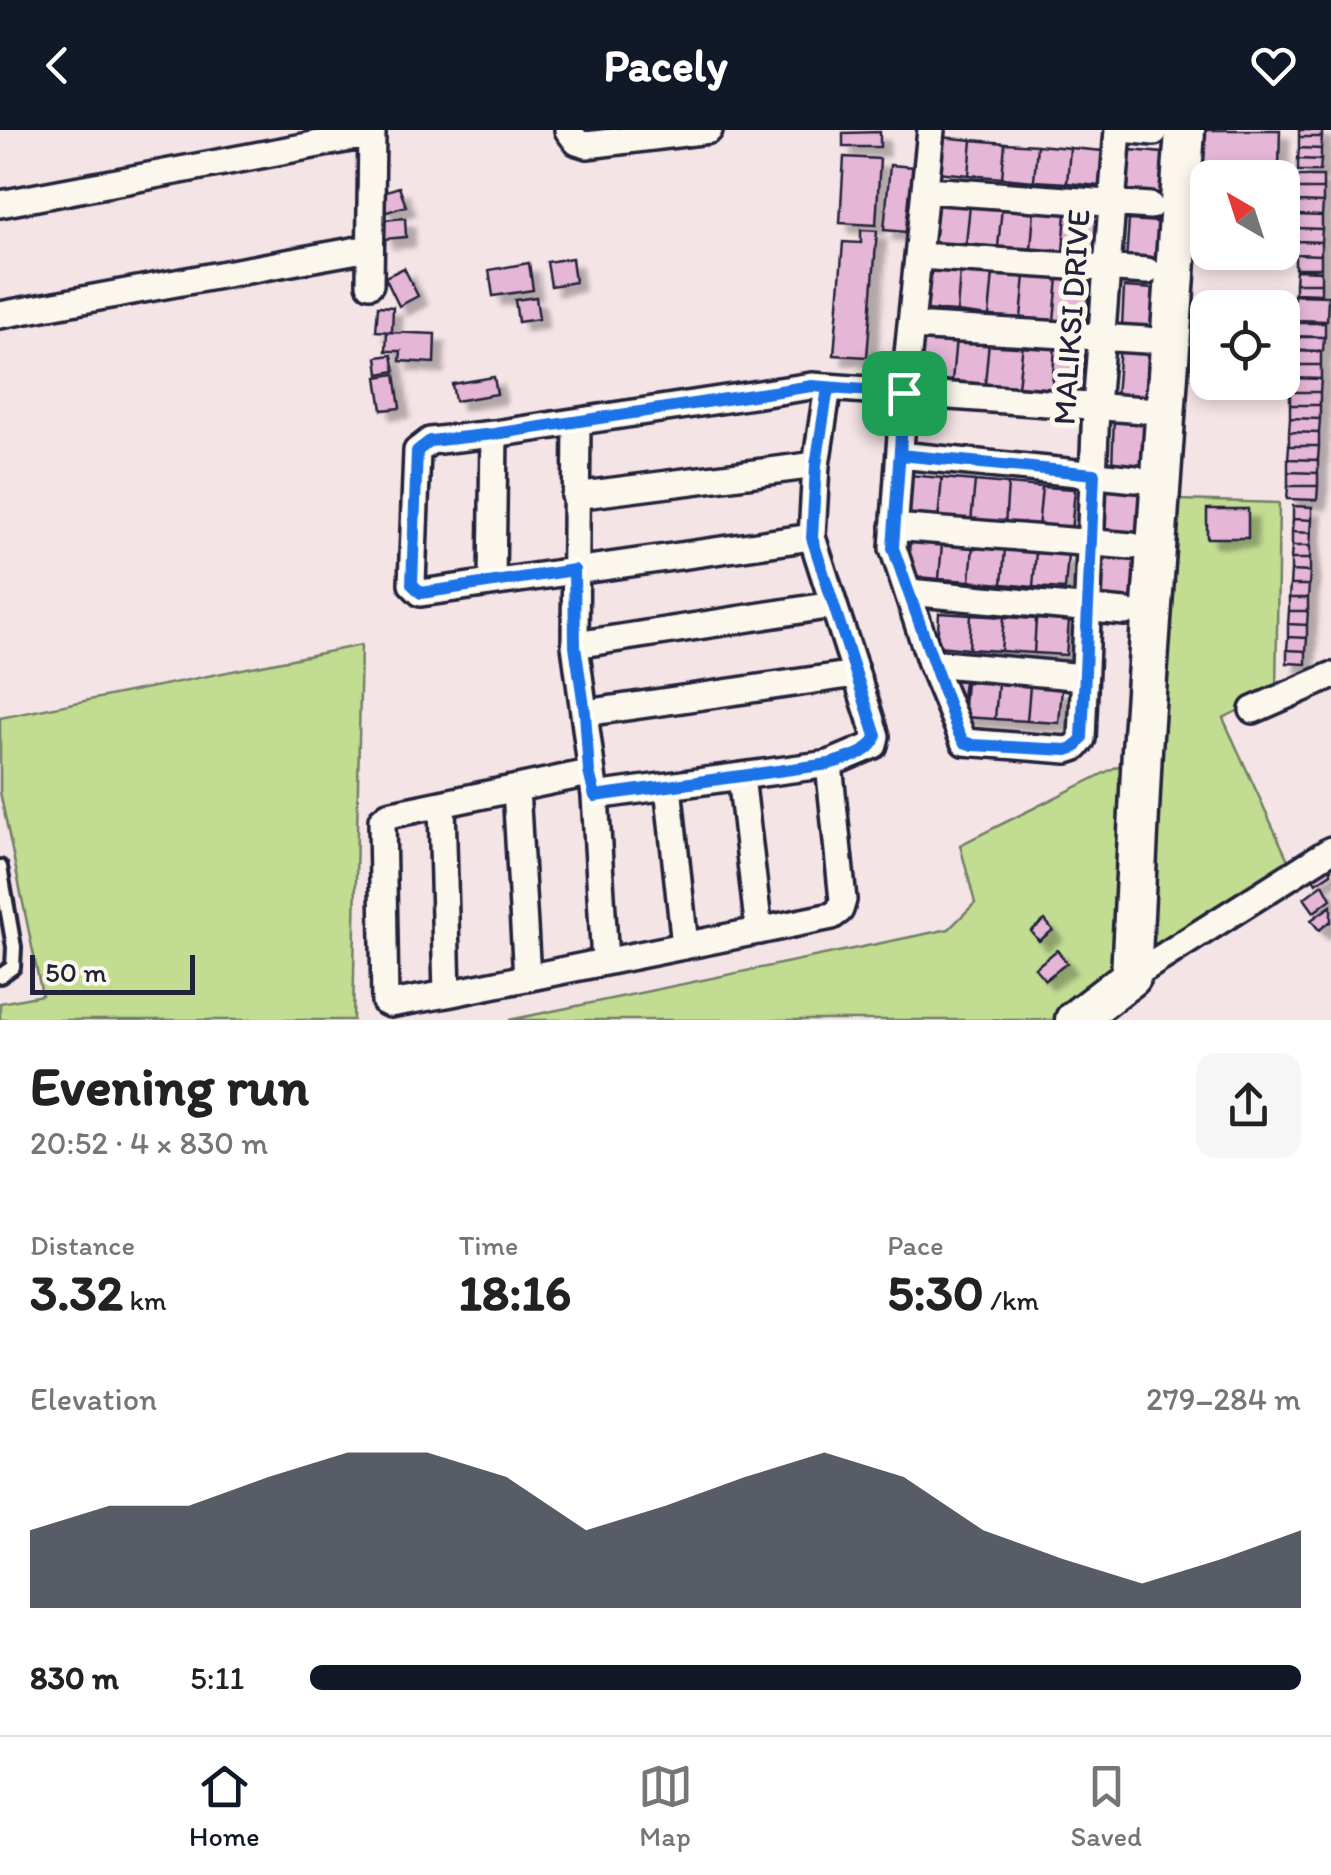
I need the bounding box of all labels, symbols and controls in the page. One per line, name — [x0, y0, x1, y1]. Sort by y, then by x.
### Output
icon: back — [30, 38, 85, 93]
text: Pacely — [603, 38, 728, 92]
icon: heart — [1246, 38, 1301, 93]
north arrow — [1190, 160, 1300, 270]
map controls — [1190, 160, 1300, 400]
street label: MALIKSI DRIVE — [1045, 208, 1097, 426]
button: locate — [1190, 290, 1300, 400]
pin — [862, 351, 947, 436]
icon: arrive — [877, 366, 932, 421]
scale bar — [30, 950, 195, 994]
text: 50 m — [45, 955, 107, 989]
text: Evening run — [30, 1053, 309, 1119]
button: share — [1196, 1053, 1301, 1158]
text: 20:52 · 4 × 830 m — [30, 1124, 268, 1162]
text: Distance — [30, 1228, 135, 1262]
text: Time — [459, 1228, 518, 1262]
text: Pace — [887, 1228, 943, 1262]
text: 3.32 — [30, 1262, 123, 1323]
text: 18:16 — [459, 1262, 571, 1323]
text: 5:30 — [887, 1262, 984, 1323]
text: km — [123, 1283, 166, 1317]
text: /km — [984, 1283, 1039, 1317]
text: Elevation — [30, 1380, 157, 1418]
text: 279–284 m — [1146, 1380, 1301, 1418]
text: 830 m — [30, 1659, 119, 1697]
text: 5:11 — [190, 1659, 244, 1697]
tab: Home — [189, 1759, 260, 1853]
tab: Map — [638, 1759, 693, 1853]
tab: Saved — [1071, 1759, 1142, 1853]

